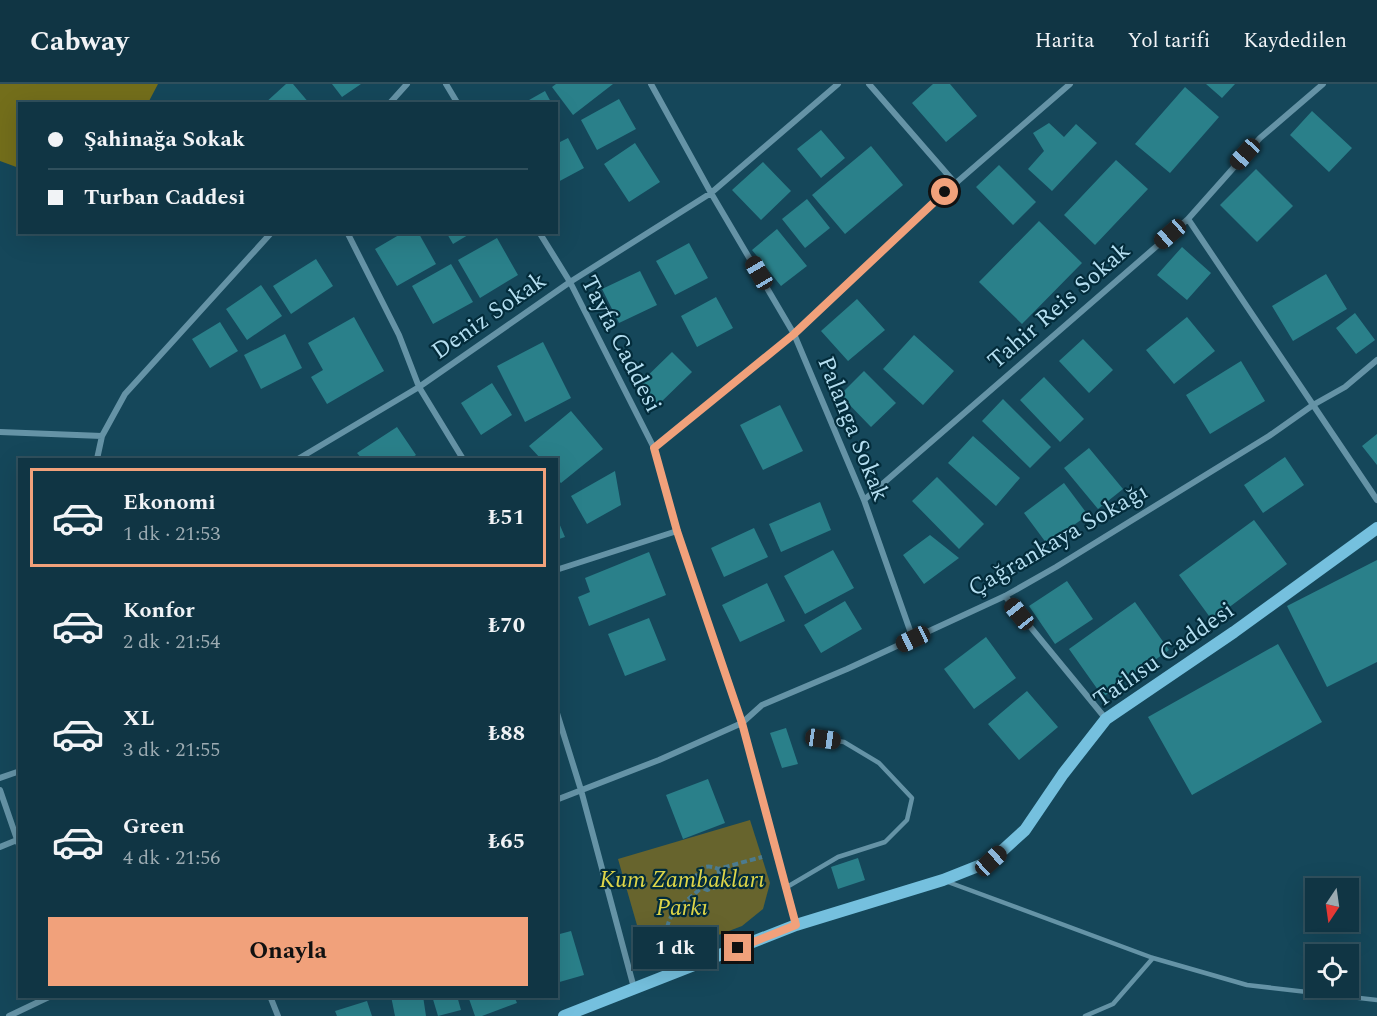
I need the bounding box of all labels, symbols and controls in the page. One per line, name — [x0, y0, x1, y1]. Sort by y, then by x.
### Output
text: Cabway — [30, 20, 129, 63]
text: Harita — [1035, 25, 1095, 57]
text: Yol tarifi — [1128, 25, 1210, 57]
text: Kaydedilen — [1243, 25, 1347, 57]
text: Şahinağa Sokak — [84, 123, 245, 156]
car — [1226, 135, 1264, 173]
route start — [931, 178, 958, 205]
text: Turban Caddesi — [84, 181, 245, 214]
car — [1151, 215, 1189, 253]
street label: Tahir Reis Sokak — [980, 234, 1138, 378]
car — [742, 253, 776, 293]
street label: Deniz Sokak — [424, 263, 554, 369]
street label: Tayfa Caddesi — [571, 269, 671, 419]
street label: Palanga Sokak — [807, 351, 899, 507]
street label: Çağrankaya Sokağı — [961, 474, 1155, 606]
text: Ekonomi — [123, 486, 216, 519]
icon: car — [51, 491, 105, 545]
text: ₺51 — [488, 501, 525, 534]
text: 1 dk · 21:53 — [123, 519, 220, 549]
street label: Tatlısu Caddesi — [1086, 593, 1242, 717]
text: Konfor — [123, 594, 195, 627]
car — [1001, 594, 1037, 634]
icon: car — [51, 599, 105, 653]
text: ₺70 — [488, 609, 525, 642]
car — [893, 623, 933, 655]
text: 2 dk · 21:54 — [123, 627, 220, 657]
text: XL — [123, 702, 154, 735]
icon: car — [51, 707, 105, 761]
text: ₺88 — [488, 717, 525, 750]
car — [804, 728, 842, 750]
text: 3 dk · 21:55 — [123, 735, 220, 765]
text: Green — [123, 810, 185, 843]
icon: car — [51, 815, 105, 869]
text: ₺65 — [488, 825, 525, 858]
car — [972, 842, 1010, 880]
text: 4 dk · 21:56 — [123, 843, 220, 873]
park label: Kum Zambakları Parkı — [599, 862, 765, 926]
north arrow — [1305, 878, 1359, 932]
map controls — [1305, 878, 1359, 998]
button: Onayla — [48, 917, 528, 986]
callout: 1 dk — [633, 927, 717, 969]
text: 1 dk — [655, 933, 695, 963]
route end — [724, 934, 751, 961]
button: locate — [1305, 944, 1359, 998]

